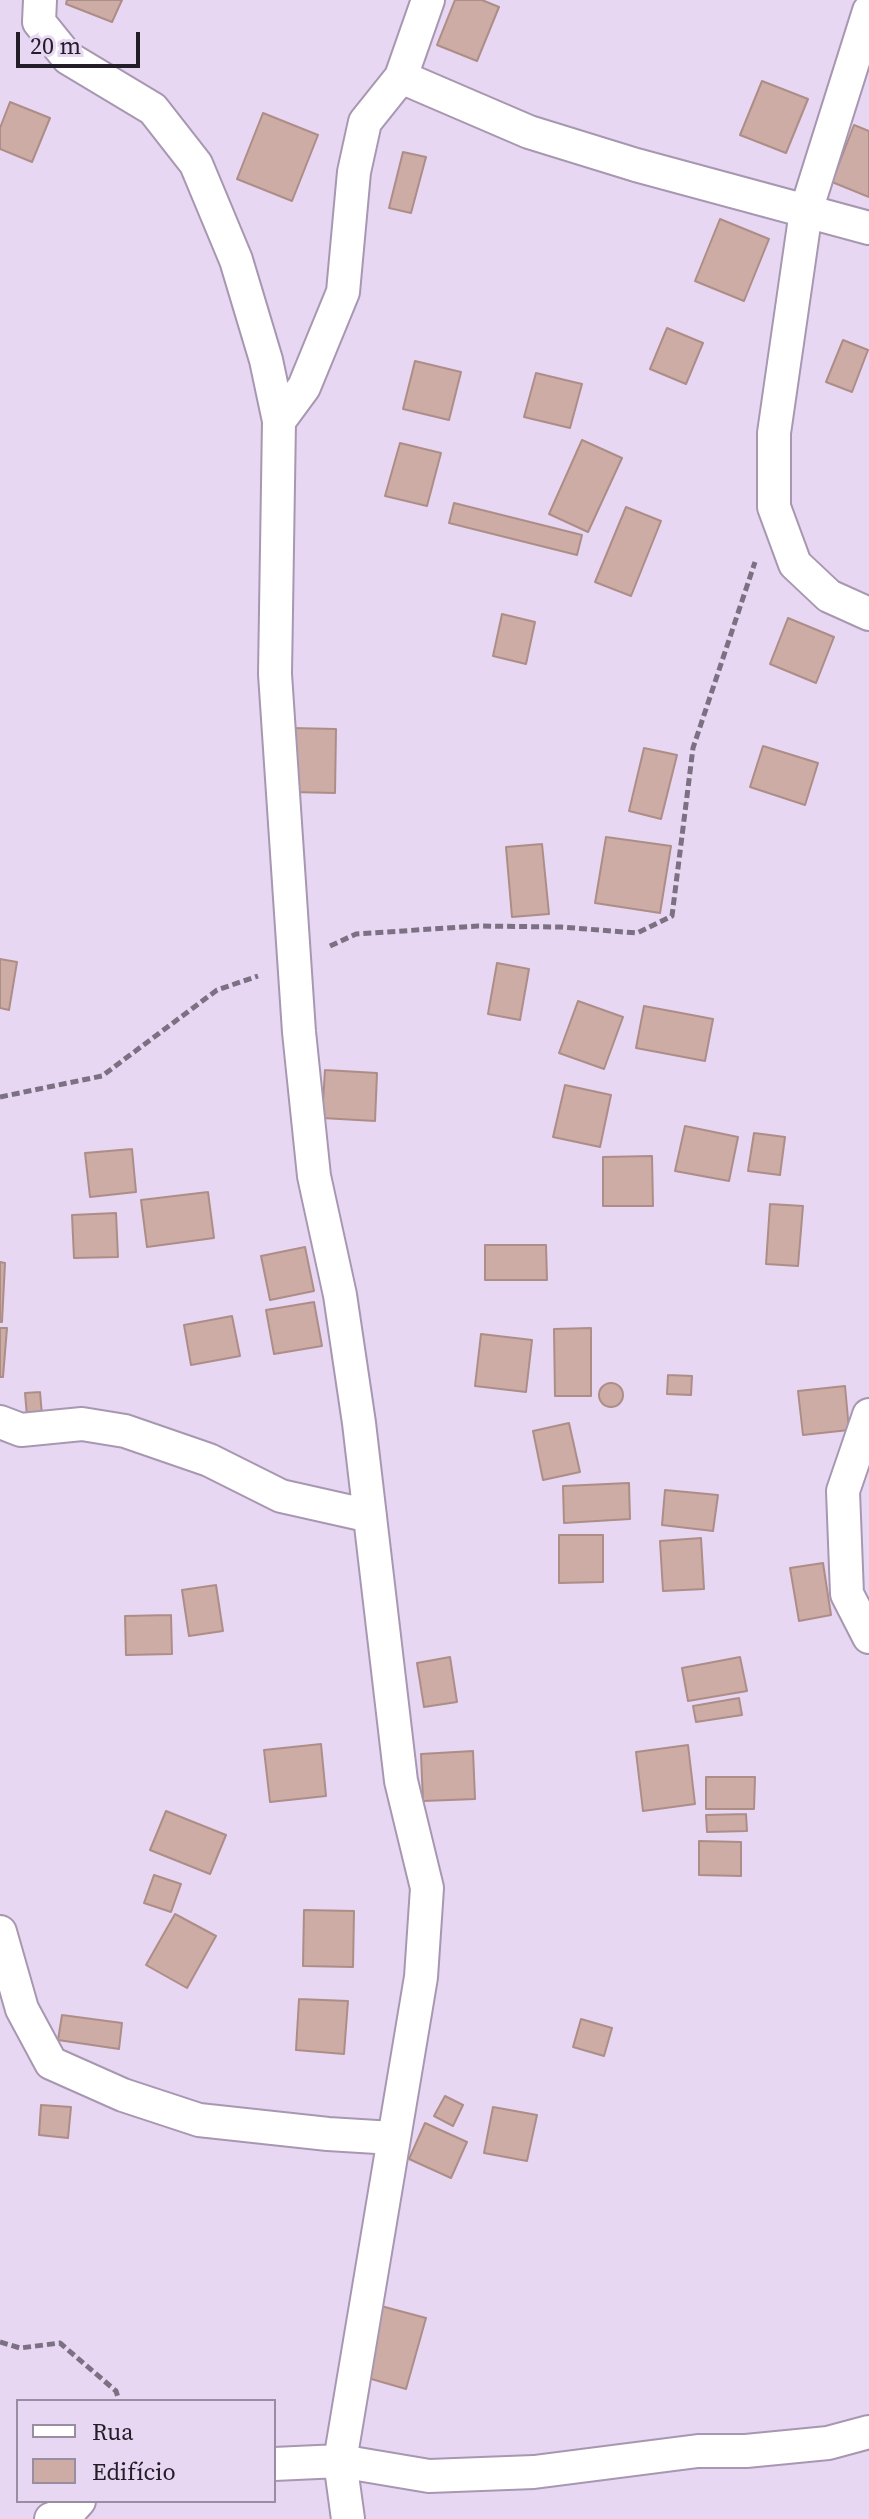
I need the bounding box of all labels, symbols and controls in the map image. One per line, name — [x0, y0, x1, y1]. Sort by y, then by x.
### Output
scale bar — [20, 16, 144, 66]
text: 20 m — [30, 29, 81, 62]
legend — [16, 2399, 276, 2503]
text: Rua — [92, 2415, 134, 2448]
text: Edifício — [92, 2455, 176, 2488]

